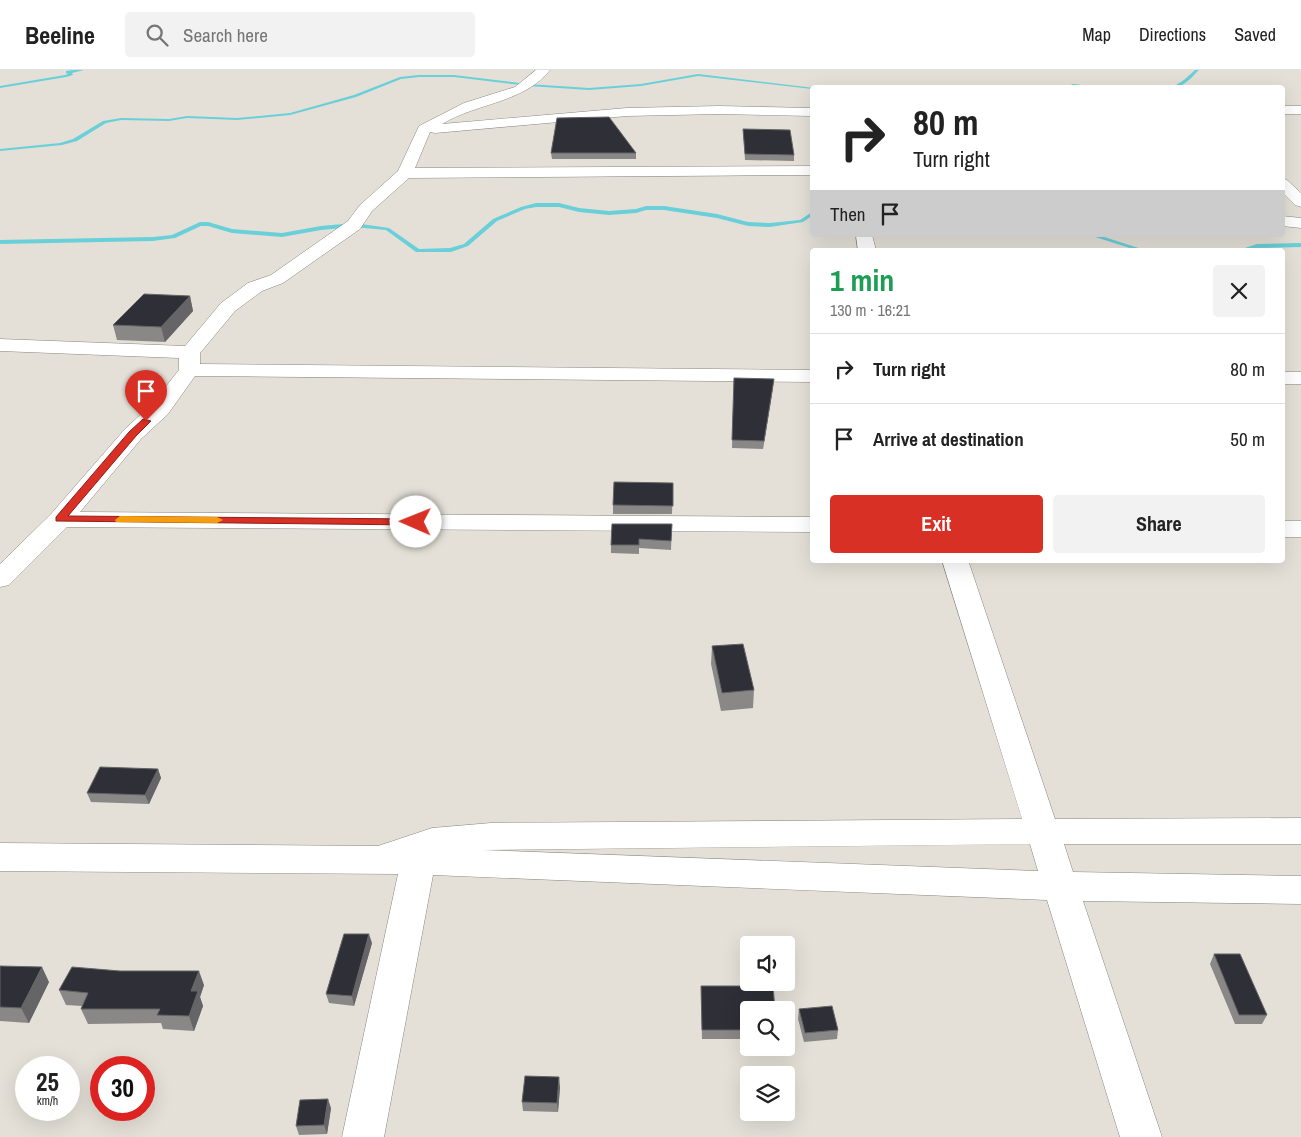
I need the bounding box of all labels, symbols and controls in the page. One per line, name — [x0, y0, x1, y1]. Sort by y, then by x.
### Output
search box — [125, 12, 475, 57]
text: Beeline — [25, 19, 95, 51]
icon: search — [143, 21, 171, 49]
text: Search here — [183, 22, 268, 48]
text: Map — [1082, 22, 1111, 47]
text: Directions — [1139, 22, 1206, 47]
text: Saved — [1234, 22, 1276, 47]
text: 80 m — [913, 99, 978, 146]
icon: right — [830, 105, 895, 170]
text: Turn right — [913, 144, 990, 174]
icon: arrive — [876, 200, 904, 228]
text: Then — [830, 201, 866, 227]
text: 1 min — [830, 260, 894, 300]
button: close — [1213, 265, 1265, 317]
text: 130 m · 16:21 — [830, 299, 910, 321]
icon: right — [830, 355, 858, 383]
text: Turn right — [873, 356, 945, 382]
text: 80 m — [1230, 356, 1265, 382]
pin — [125, 370, 167, 421]
icon: arrive — [132, 377, 160, 405]
icon: arrive — [830, 425, 858, 453]
text: Arrive at destination — [873, 426, 1024, 452]
text: 50 m — [1230, 426, 1265, 452]
position arrow — [389, 495, 441, 547]
button: Exit — [830, 495, 1043, 553]
button: Share — [1053, 495, 1265, 553]
map controls — [740, 936, 795, 1121]
button: sound — [740, 936, 795, 991]
button: search — [740, 1001, 795, 1056]
speed limit sign: 30 — [90, 1056, 155, 1121]
text: 25 — [36, 1065, 59, 1099]
button: layers — [740, 1066, 795, 1121]
text: km/h — [37, 1093, 58, 1109]

